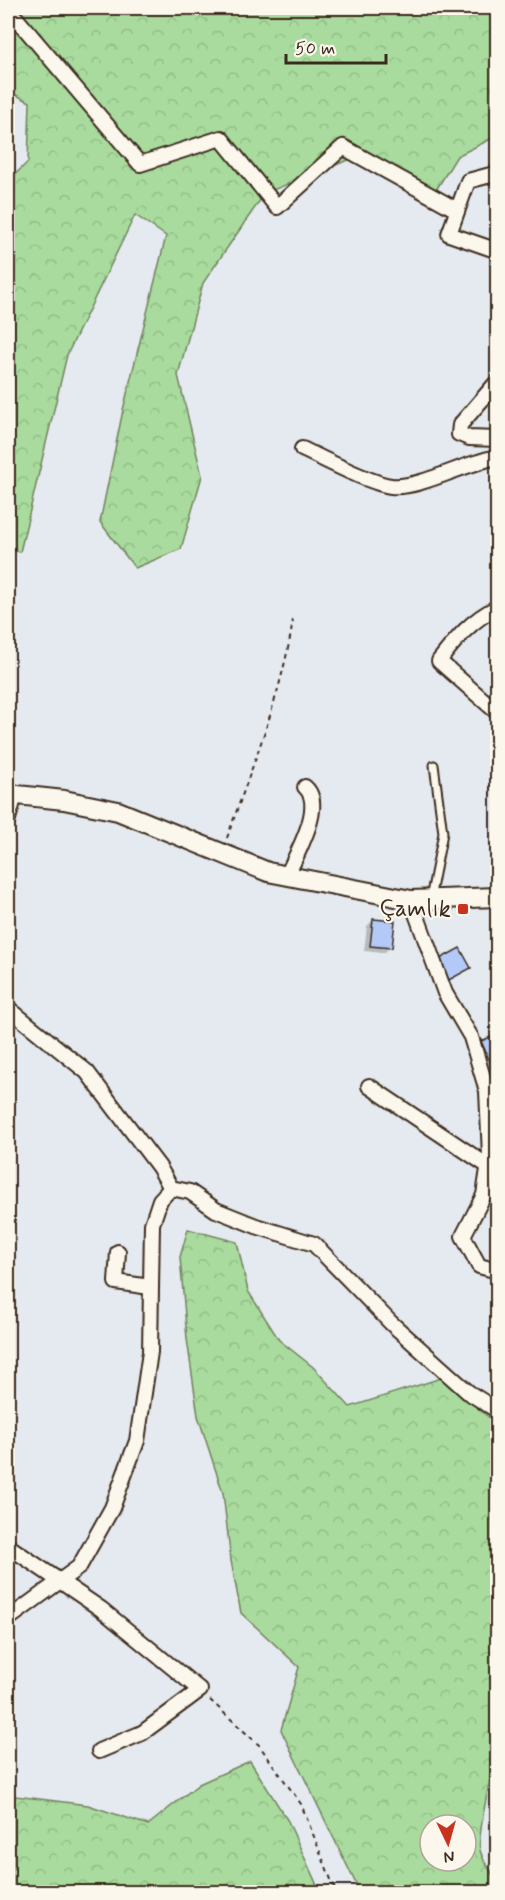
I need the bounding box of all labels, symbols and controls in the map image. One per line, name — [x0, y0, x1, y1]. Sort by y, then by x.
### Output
scale bar — [286, 27, 386, 65]
text: 50 m — [295, 37, 335, 61]
place label: Çamlık — [379, 894, 451, 925]
marker: Çamlık — [456, 902, 470, 916]
north arrow — [418, 1813, 478, 1873]
text: N — [443, 1846, 455, 1867]

